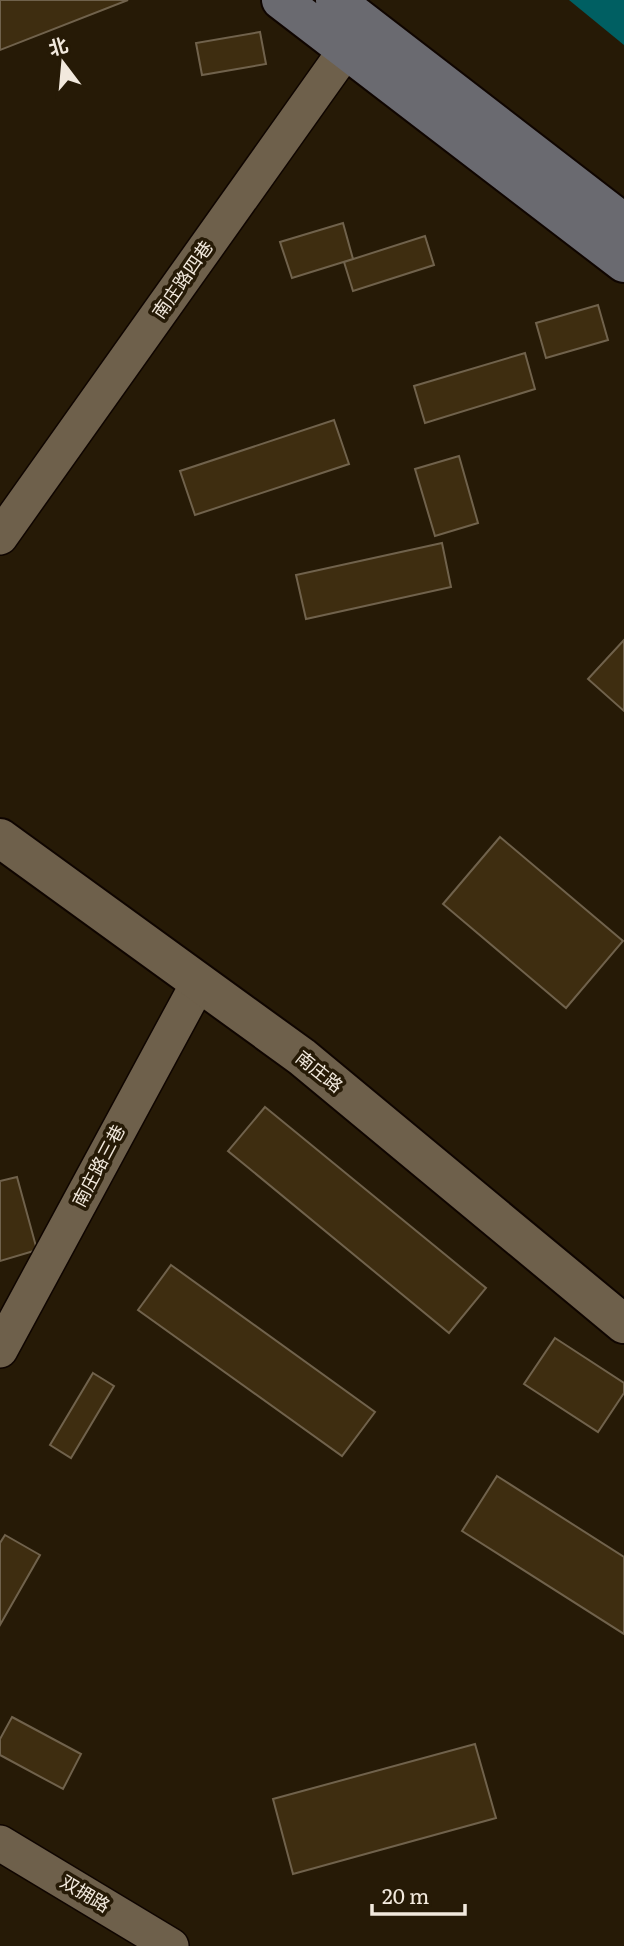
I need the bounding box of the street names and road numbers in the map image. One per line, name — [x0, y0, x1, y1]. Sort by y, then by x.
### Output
street label: 南庄路四巷 — [145, 235, 219, 324]
street label: 南庄路 — [290, 1043, 349, 1098]
street label: 南庄路三巷 — [65, 1119, 131, 1211]
street label: 双拥路 — [56, 1867, 116, 1918]

